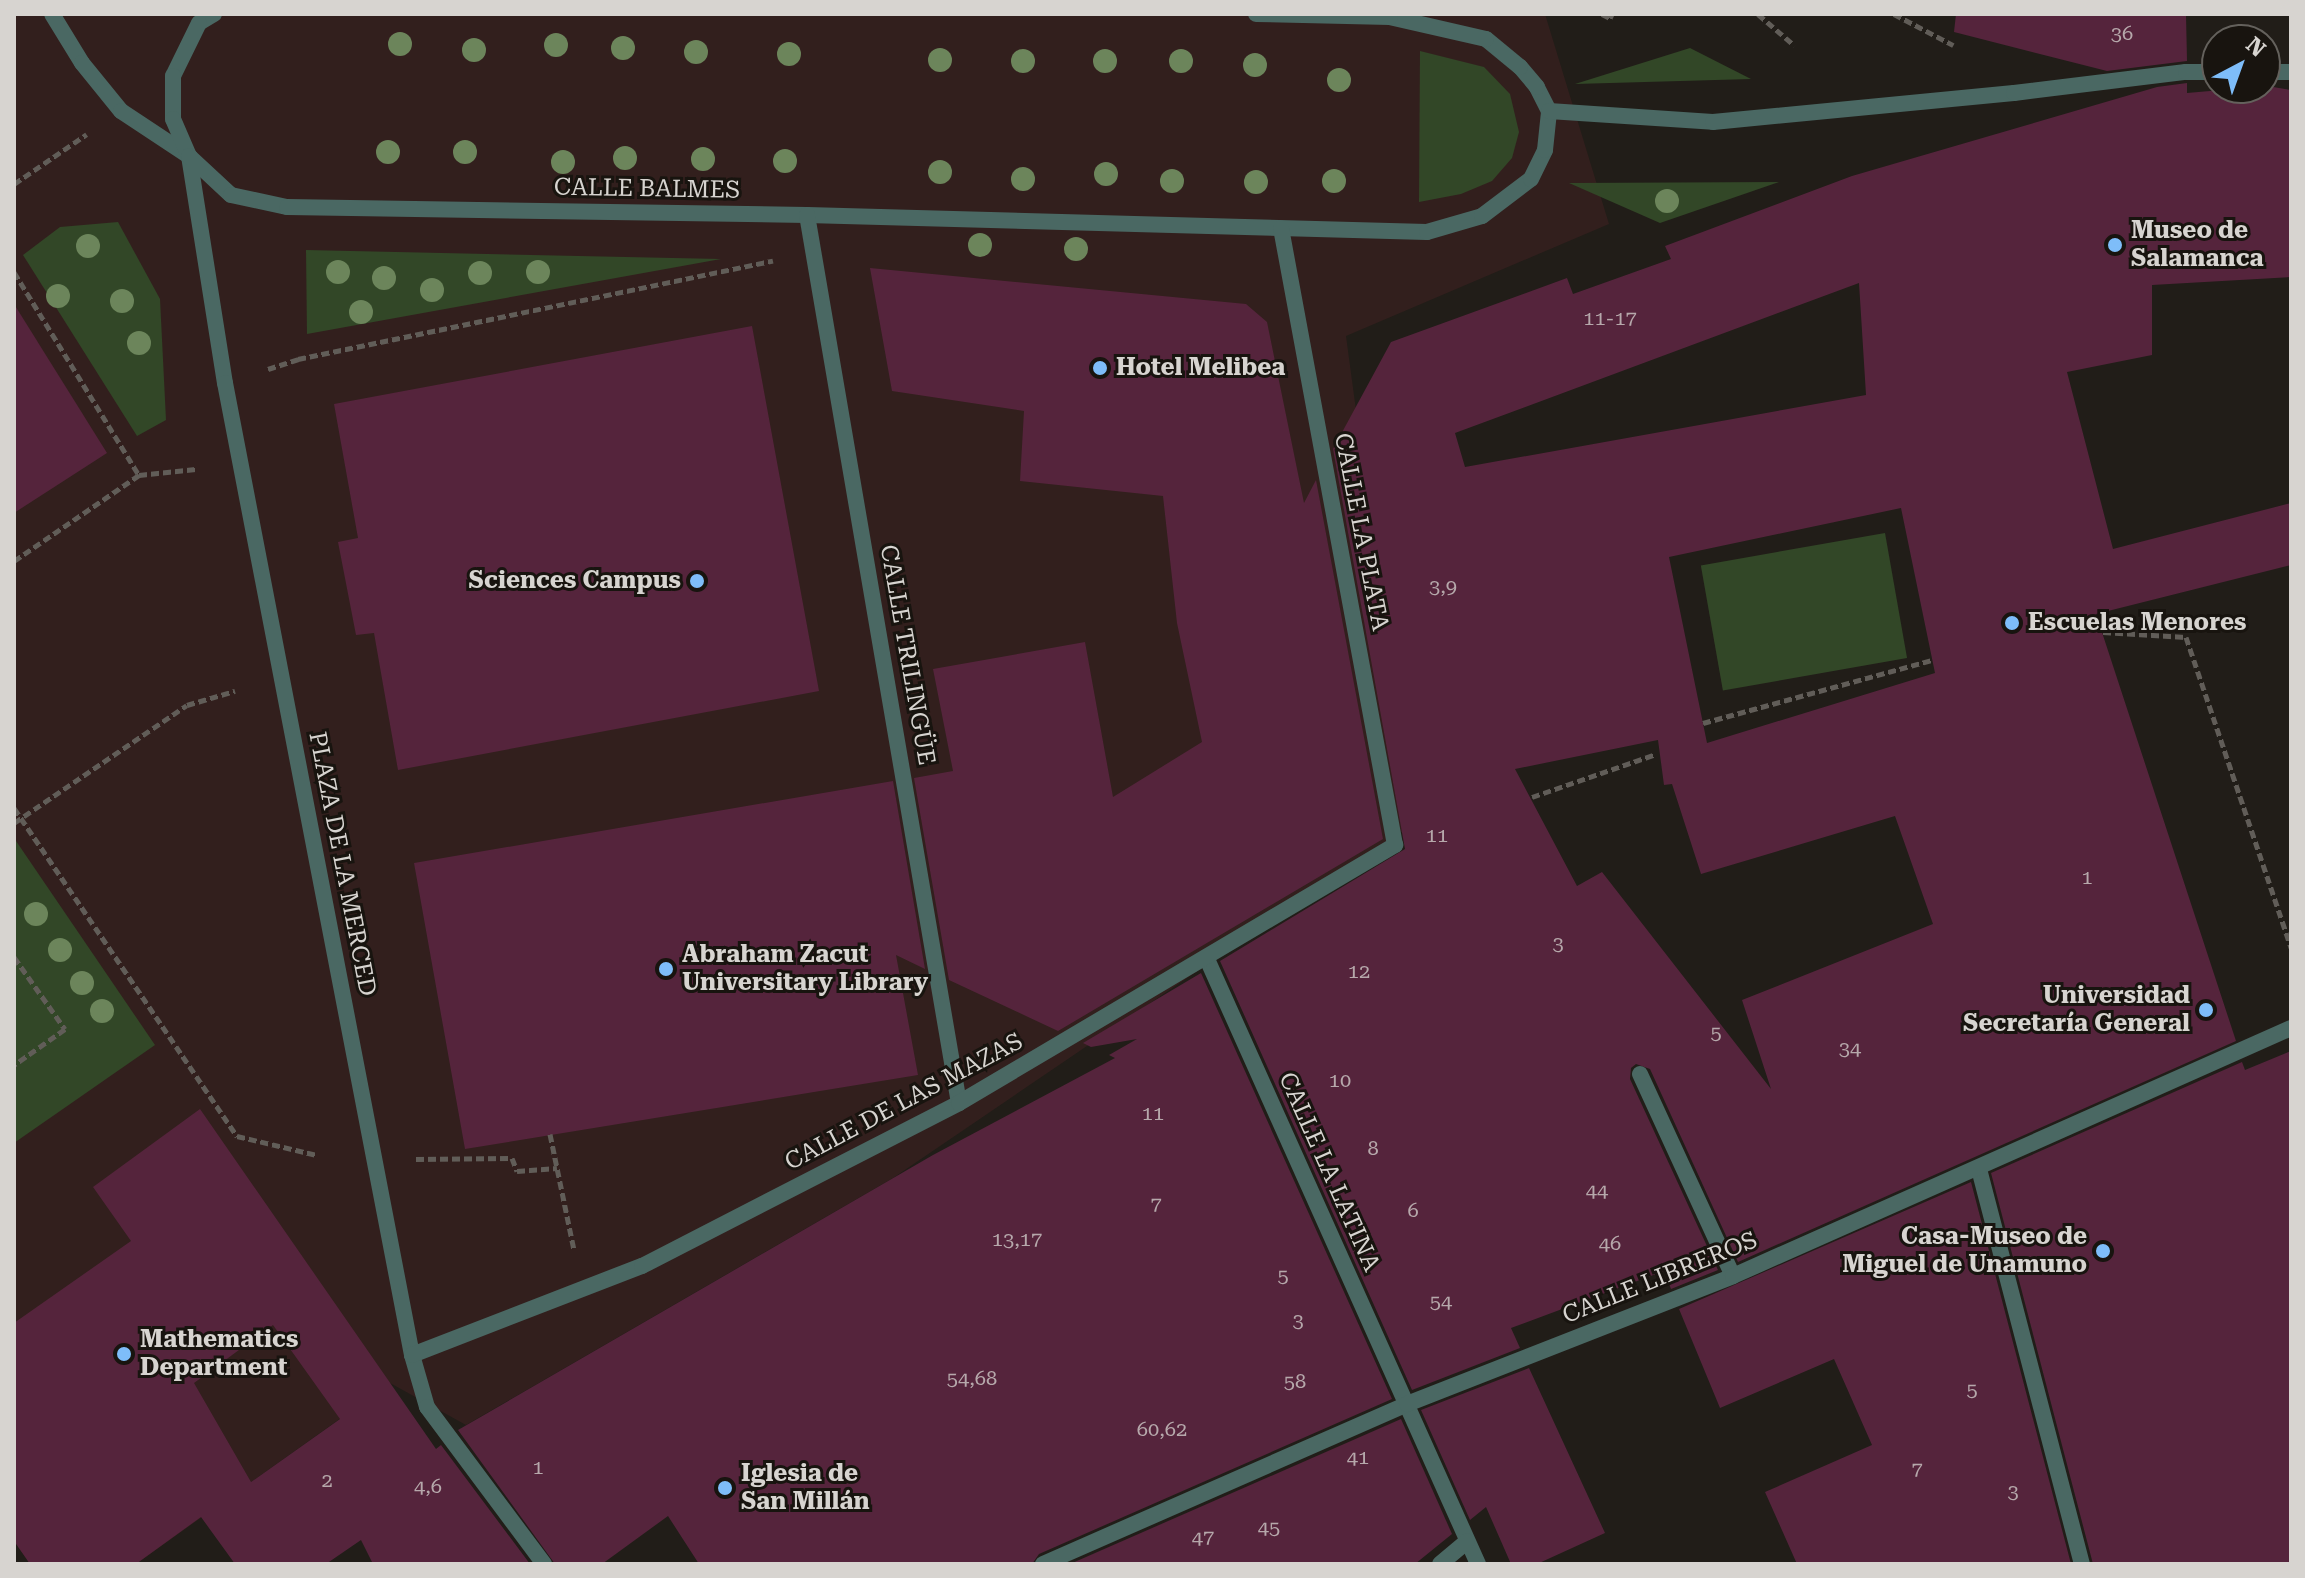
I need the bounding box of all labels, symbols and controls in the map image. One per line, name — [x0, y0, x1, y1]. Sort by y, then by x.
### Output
house number: 36 — [2111, 21, 2133, 45]
north arrow — [2201, 24, 2281, 104]
text: N — [2241, 32, 2270, 62]
street label: CALLE BALMES — [554, 173, 740, 205]
place label: Museo de Salamanca — [2131, 217, 2264, 273]
marker: Museo de Salamanca — [2106, 236, 2124, 254]
house number: 11-17 — [1583, 306, 1637, 330]
place label: Hotel Melibea — [1116, 354, 1285, 382]
marker: Hotel Melibea — [1091, 359, 1109, 377]
street label: CALLE LA PLATA — [1328, 431, 1394, 633]
street label: CALLE TRILINGÜE — [873, 543, 941, 767]
place label: Sciences Campus — [469, 567, 681, 595]
marker: Sciences Campus — [688, 572, 706, 590]
house number: 3,9 — [1429, 574, 1457, 598]
place label: Escuelas Menores — [2028, 609, 2246, 637]
marker: Escuelas Menores — [2003, 614, 2021, 632]
street label: PLAZA DE LA MERCED — [302, 729, 382, 999]
house number: 11 — [1426, 823, 1448, 847]
house number: 1 — [2081, 865, 2093, 889]
house number: 3 — [1552, 931, 1564, 955]
place label: Abraham Zacut Universitary Library — [682, 941, 928, 997]
house number: 12 — [1348, 959, 1370, 983]
marker: Abraham Zacut Universitary Library — [657, 960, 675, 978]
place label: Universidad Secretaría General — [1963, 982, 2190, 1038]
marker: Universidad Secretaría General — [2197, 1001, 2215, 1019]
house number: 5 — [1710, 1020, 1722, 1044]
street label: CALLE DE LAS MAZAS — [780, 1027, 1028, 1177]
house number: 34 — [1839, 1036, 1861, 1060]
street label: CALLE LA LATINA — [1272, 1068, 1386, 1276]
house number: 10 — [1329, 1068, 1351, 1092]
house number: 11 — [1142, 1101, 1164, 1125]
house number: 8 — [1367, 1136, 1379, 1160]
house number: 44 — [1586, 1178, 1608, 1202]
house number: 7 — [1150, 1192, 1162, 1216]
house number: 6 — [1407, 1198, 1419, 1222]
place label: Casa-Museo de Miguel de Unamuno — [1842, 1223, 2087, 1279]
street label: CALLE LIBREROS — [1558, 1226, 1762, 1330]
house number: 13,17 — [992, 1227, 1042, 1251]
house number: 46 — [1599, 1231, 1621, 1255]
marker: Casa-Museo de Miguel de Unamuno — [2094, 1242, 2112, 1260]
house number: 5 — [1277, 1263, 1289, 1287]
house number: 54 — [1430, 1289, 1452, 1313]
house number: 3 — [1292, 1308, 1304, 1332]
place label: Mathematics Department — [140, 1326, 298, 1382]
marker: Mathematics Department — [115, 1345, 133, 1363]
house number: 54,68 — [947, 1366, 997, 1390]
house number: 58 — [1284, 1369, 1306, 1393]
house number: 5 — [1966, 1377, 1978, 1401]
house number: 60,62 — [1137, 1417, 1187, 1441]
house number: 41 — [1347, 1445, 1369, 1469]
house number: 1 — [532, 1455, 544, 1479]
house number: 7 — [1911, 1457, 1923, 1481]
place label: Iglesia de San Millán — [741, 1460, 870, 1516]
house number: 2 — [321, 1468, 333, 1492]
house number: 4,6 — [414, 1474, 442, 1498]
marker: Iglesia de San Millán — [716, 1479, 734, 1497]
house number: 3 — [2007, 1479, 2019, 1503]
house number: 45 — [1258, 1515, 1280, 1539]
house number: 47 — [1192, 1525, 1214, 1549]

